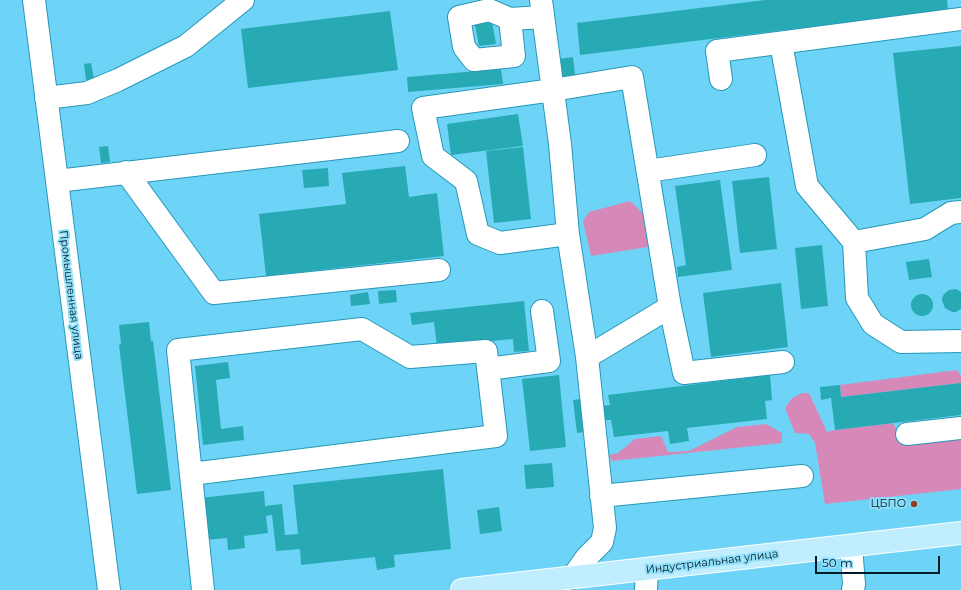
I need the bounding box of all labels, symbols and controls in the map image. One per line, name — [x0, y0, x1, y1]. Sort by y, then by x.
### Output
street label: Промышленная улица — [57, 230, 85, 360]
place label: ЦБПО — [870, 497, 906, 511]
marker: ЦБПО — [909, 499, 919, 509]
street label: Индустриальная улица — [645, 547, 779, 577]
scale bar — [817, 548, 942, 574]
text: 50 m — [822, 555, 853, 570]

